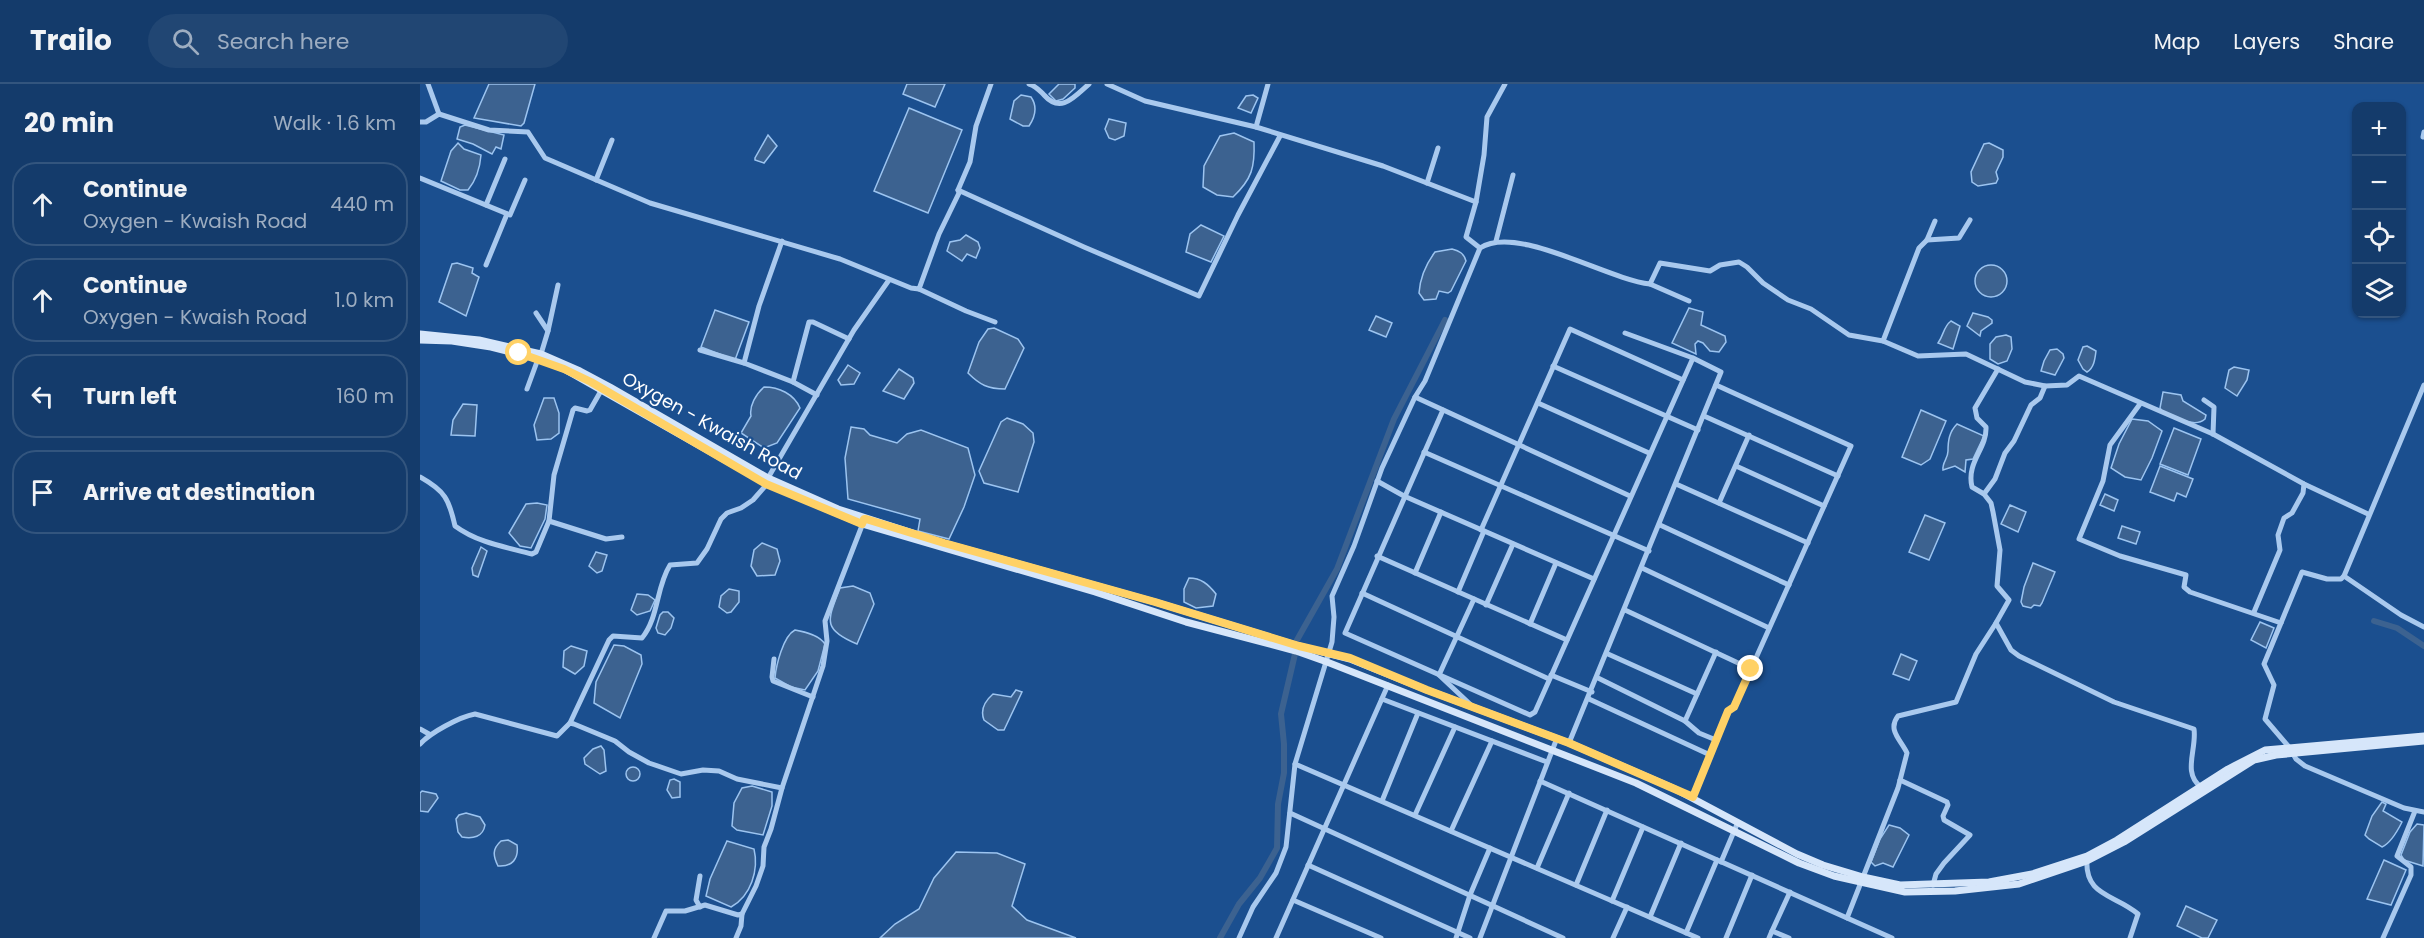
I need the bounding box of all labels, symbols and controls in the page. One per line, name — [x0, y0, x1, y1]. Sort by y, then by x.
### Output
search box — [148, 14, 568, 68]
text: Trailo — [30, 21, 112, 60]
icon: search — [169, 25, 202, 58]
text: Search here — [217, 26, 349, 57]
text: Map — [2154, 27, 2200, 56]
text: Layers — [2233, 27, 2300, 56]
text: Share — [2333, 27, 2394, 56]
map controls — [2352, 102, 2406, 318]
button: + — [2352, 102, 2406, 156]
text: 20 min — [24, 105, 114, 141]
text: Walk · 1.6 km — [273, 109, 396, 137]
button: − — [2352, 156, 2406, 210]
text: Continue — [83, 174, 187, 205]
icon: ahead — [26, 188, 59, 221]
text: 440 m — [330, 190, 394, 218]
text: Oxygen - Kwaish Road — [83, 207, 307, 235]
button: locate — [2352, 210, 2406, 264]
button: layers — [2352, 264, 2406, 318]
text: Continue — [83, 270, 187, 301]
icon: ahead — [26, 284, 59, 317]
text: 1.0 km — [335, 286, 394, 314]
text: Oxygen - Kwaish Road — [83, 303, 307, 331]
route start — [505, 339, 531, 365]
street label: Oxygen - Kwaish Road — [618, 366, 807, 485]
icon: left — [26, 380, 59, 413]
text: Turn left — [83, 381, 177, 412]
text: 160 m — [336, 382, 394, 410]
icon: arrive — [26, 476, 59, 509]
text: Arrive at destination — [83, 477, 315, 508]
route end — [1737, 655, 1763, 681]

